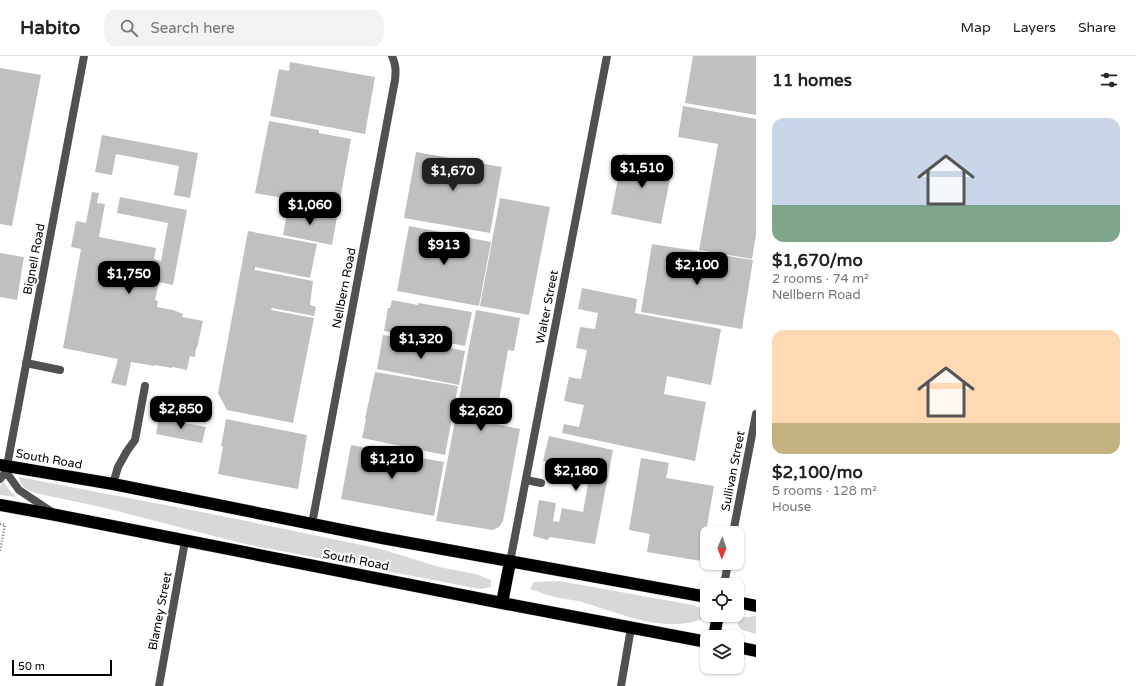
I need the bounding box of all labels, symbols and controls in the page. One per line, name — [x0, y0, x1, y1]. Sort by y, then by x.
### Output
search box — [104, 10, 384, 46]
text: Habito — [20, 17, 80, 39]
icon: search — [118, 17, 140, 39]
text: Search here — [150, 19, 235, 37]
text: Map — [961, 19, 991, 36]
text: Layers — [1013, 19, 1056, 36]
text: Share — [1078, 19, 1116, 36]
icon: filters — [1098, 69, 1120, 91]
text: 11 homes — [772, 70, 852, 91]
icon: home — [910, 144, 982, 216]
pin: $1,510 — [609, 155, 675, 189]
pin: $1,670 — [420, 158, 486, 192]
text: $1,510 — [620, 160, 664, 176]
text: $1,670 — [431, 163, 475, 179]
pin: $1,060 — [277, 192, 343, 226]
text: $1,060 — [288, 197, 332, 213]
street label: Bignell Road — [20, 222, 48, 296]
pin: $913 — [420, 232, 468, 266]
text: $913 — [428, 237, 460, 253]
street label: Nellbern Road — [329, 247, 359, 329]
text: $1,670/mo — [772, 250, 863, 271]
pin: $2,100 — [664, 252, 730, 286]
text: $2,100 — [675, 257, 719, 273]
pin: $1,750 — [96, 261, 162, 295]
text: $1,750 — [107, 266, 151, 282]
street label: Walter Street — [533, 269, 561, 345]
text: 2 rooms · 74 m² — [772, 271, 869, 287]
text: Nellbern Road — [772, 287, 861, 303]
pin: $1,320 — [388, 326, 454, 360]
text: $1,320 — [399, 331, 443, 347]
icon: home — [910, 356, 982, 428]
pin: $2,850 — [148, 396, 214, 430]
pin: $2,620 — [448, 398, 514, 432]
text: $2,850 — [159, 401, 203, 417]
text: $2,620 — [459, 403, 503, 419]
street label: Sullivan Street — [718, 429, 748, 512]
street label: South Road — [15, 446, 83, 472]
pin: $1,210 — [359, 446, 425, 480]
text: $1,210 — [370, 451, 414, 467]
pin: $2,180 — [543, 458, 609, 492]
text: $2,100/mo — [772, 462, 863, 483]
text: $2,180 — [554, 463, 598, 479]
text: 5 rooms · 128 m² — [772, 483, 877, 499]
text: House — [772, 499, 811, 515]
north arrow — [700, 526, 744, 570]
map controls — [700, 526, 744, 674]
street label: South Road — [322, 547, 390, 573]
street label: Blamey Street — [146, 570, 175, 651]
button: locate — [700, 578, 744, 622]
button: layers — [700, 630, 744, 674]
scale bar — [12, 658, 112, 677]
text: 50 m — [18, 660, 45, 673]

